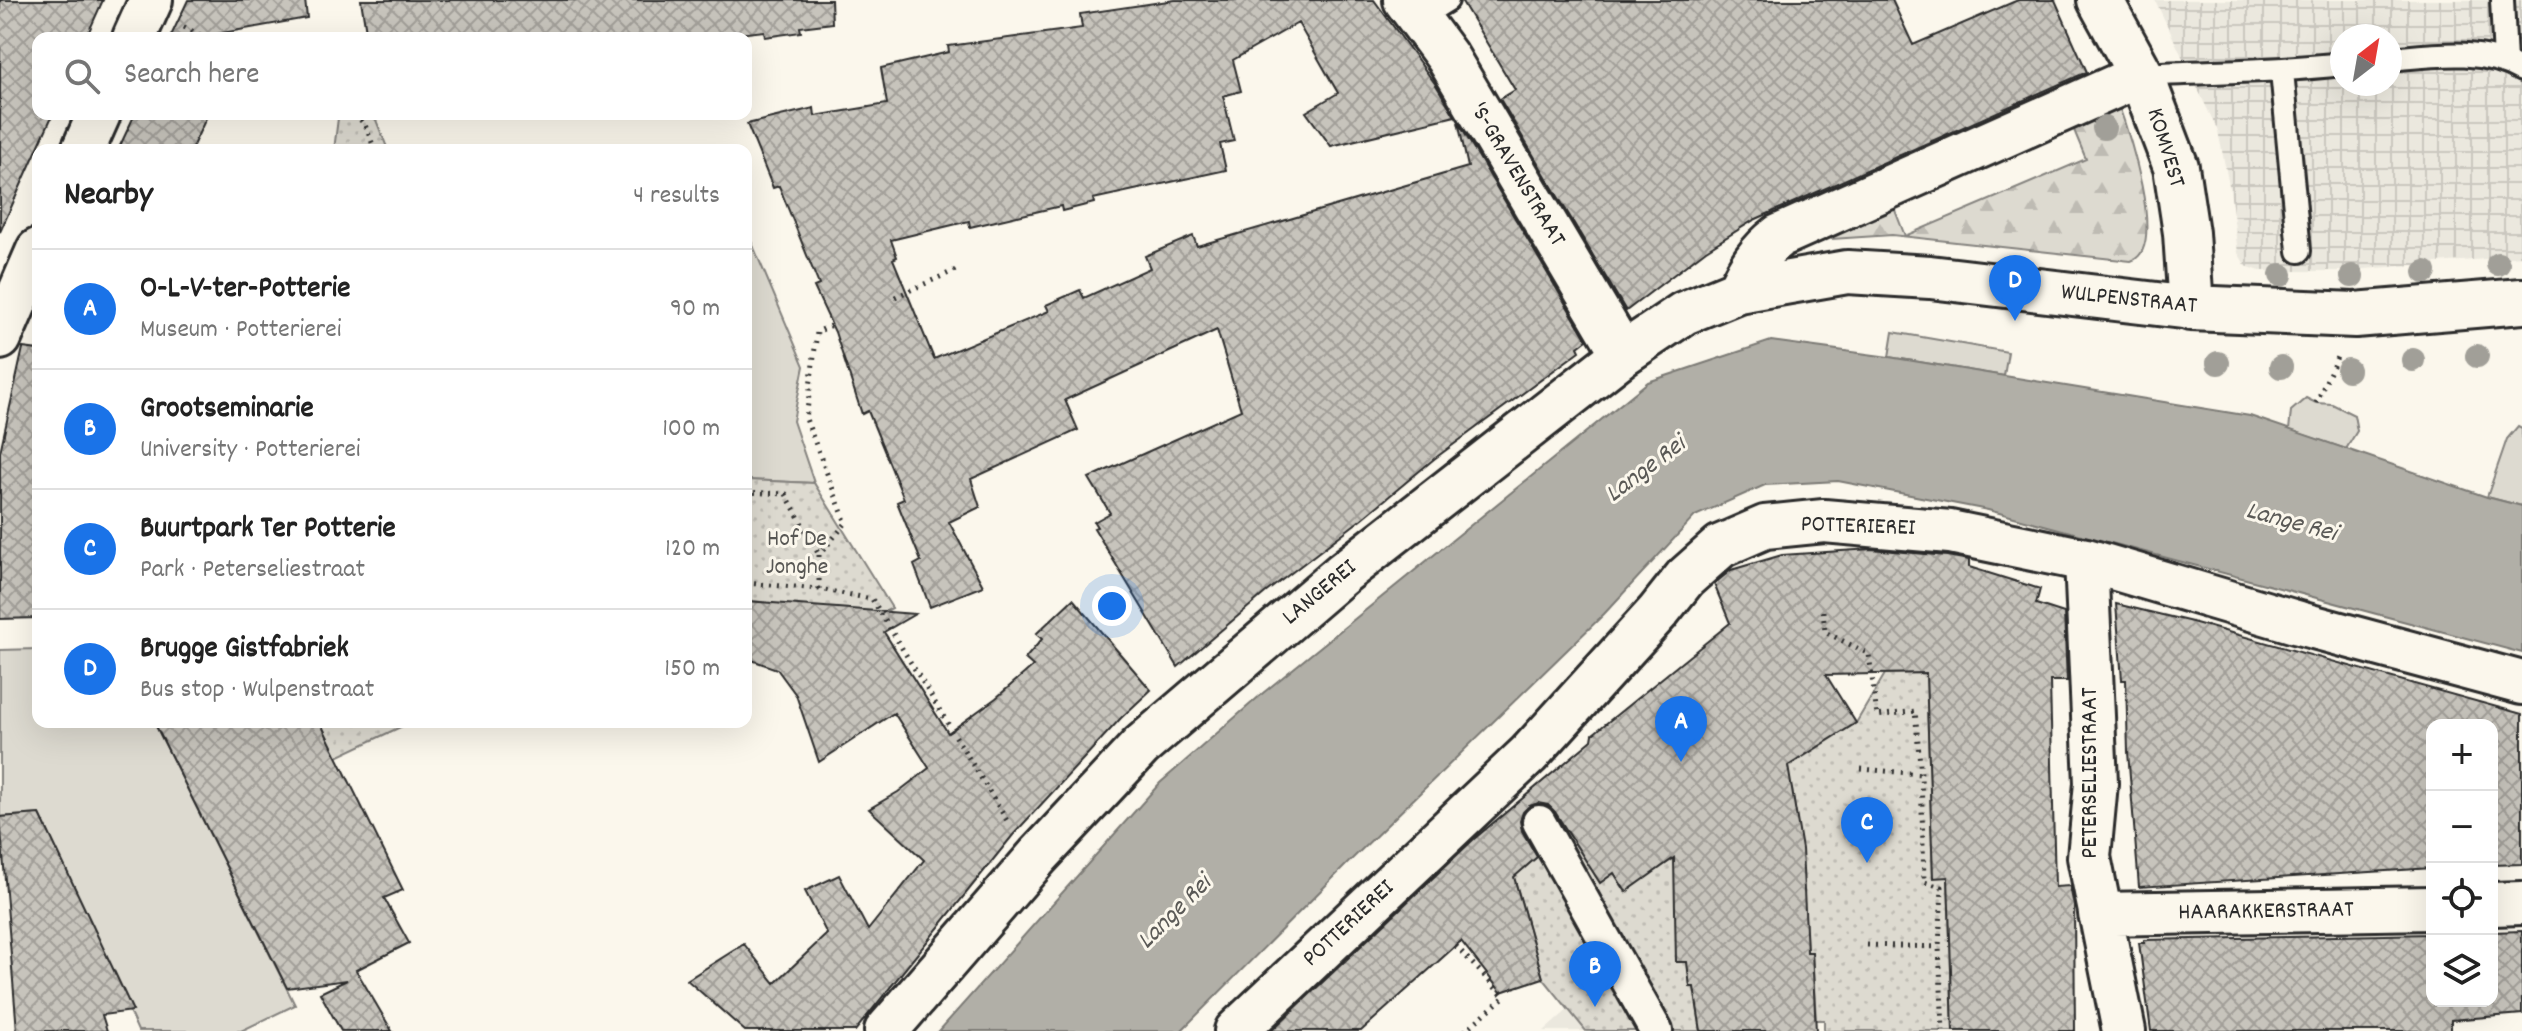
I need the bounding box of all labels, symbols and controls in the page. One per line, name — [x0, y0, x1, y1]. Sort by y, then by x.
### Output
north arrow — [2330, 24, 2402, 96]
search box — [32, 32, 752, 120]
icon: search — [60, 54, 104, 98]
text: Search here — [124, 55, 260, 98]
street label: 'S-GRAVENSTRAAT — [1461, 97, 1574, 254]
street label: KOMVEST — [2137, 104, 2193, 192]
text: Nearby — [64, 172, 153, 221]
text: 4 results — [633, 178, 720, 215]
pin: D — [1989, 255, 2041, 321]
text: O-L-V-ter-Potterie — [140, 269, 350, 312]
street label: WULPENSTRAAT — [2059, 276, 2199, 324]
text: A — [83, 291, 97, 328]
text: 90 m — [670, 291, 720, 328]
text: Museum · Potterierei — [140, 312, 341, 349]
text: Grootseminarie — [140, 389, 314, 432]
text: B — [84, 411, 96, 448]
text: 100 m — [662, 411, 720, 448]
water label: Lange Rei — [1598, 425, 1697, 513]
text: University · Potterierei — [140, 432, 361, 469]
water label: Lange Rei — [2242, 493, 2345, 554]
street label: POTTERIEREI — [1800, 508, 1917, 546]
text: Buurtpark Ter Potterie — [140, 509, 396, 552]
park label: Hof De Jonghe — [766, 523, 828, 585]
text: C — [84, 531, 96, 568]
text: 120 m — [665, 531, 720, 568]
street label: LANGEREI — [1275, 551, 1365, 634]
text: Park · Peterseliestraat — [140, 552, 365, 589]
your location — [1092, 586, 1132, 626]
text: Brugge Gistfabriek — [140, 629, 349, 672]
text: D — [83, 651, 97, 688]
text: 150 m — [664, 651, 720, 688]
text: Bus stop · Wulpenstraat — [140, 672, 374, 709]
street label: PETERSELIESTRAAT — [2074, 687, 2108, 859]
pin: A — [1655, 696, 1707, 762]
map controls — [2426, 719, 2498, 1007]
button: + — [2426, 719, 2498, 791]
button: − — [2426, 791, 2498, 863]
pin: C — [1841, 797, 1893, 863]
button: locate — [2426, 863, 2498, 935]
water label: Lange Rei — [1129, 864, 1224, 959]
street label: POTTERIEREI — [1295, 872, 1403, 976]
street label: HAARAKKERSTRAAT — [2178, 893, 2355, 931]
button: layers — [2426, 935, 2498, 1007]
pin: B — [1569, 941, 1621, 1007]

